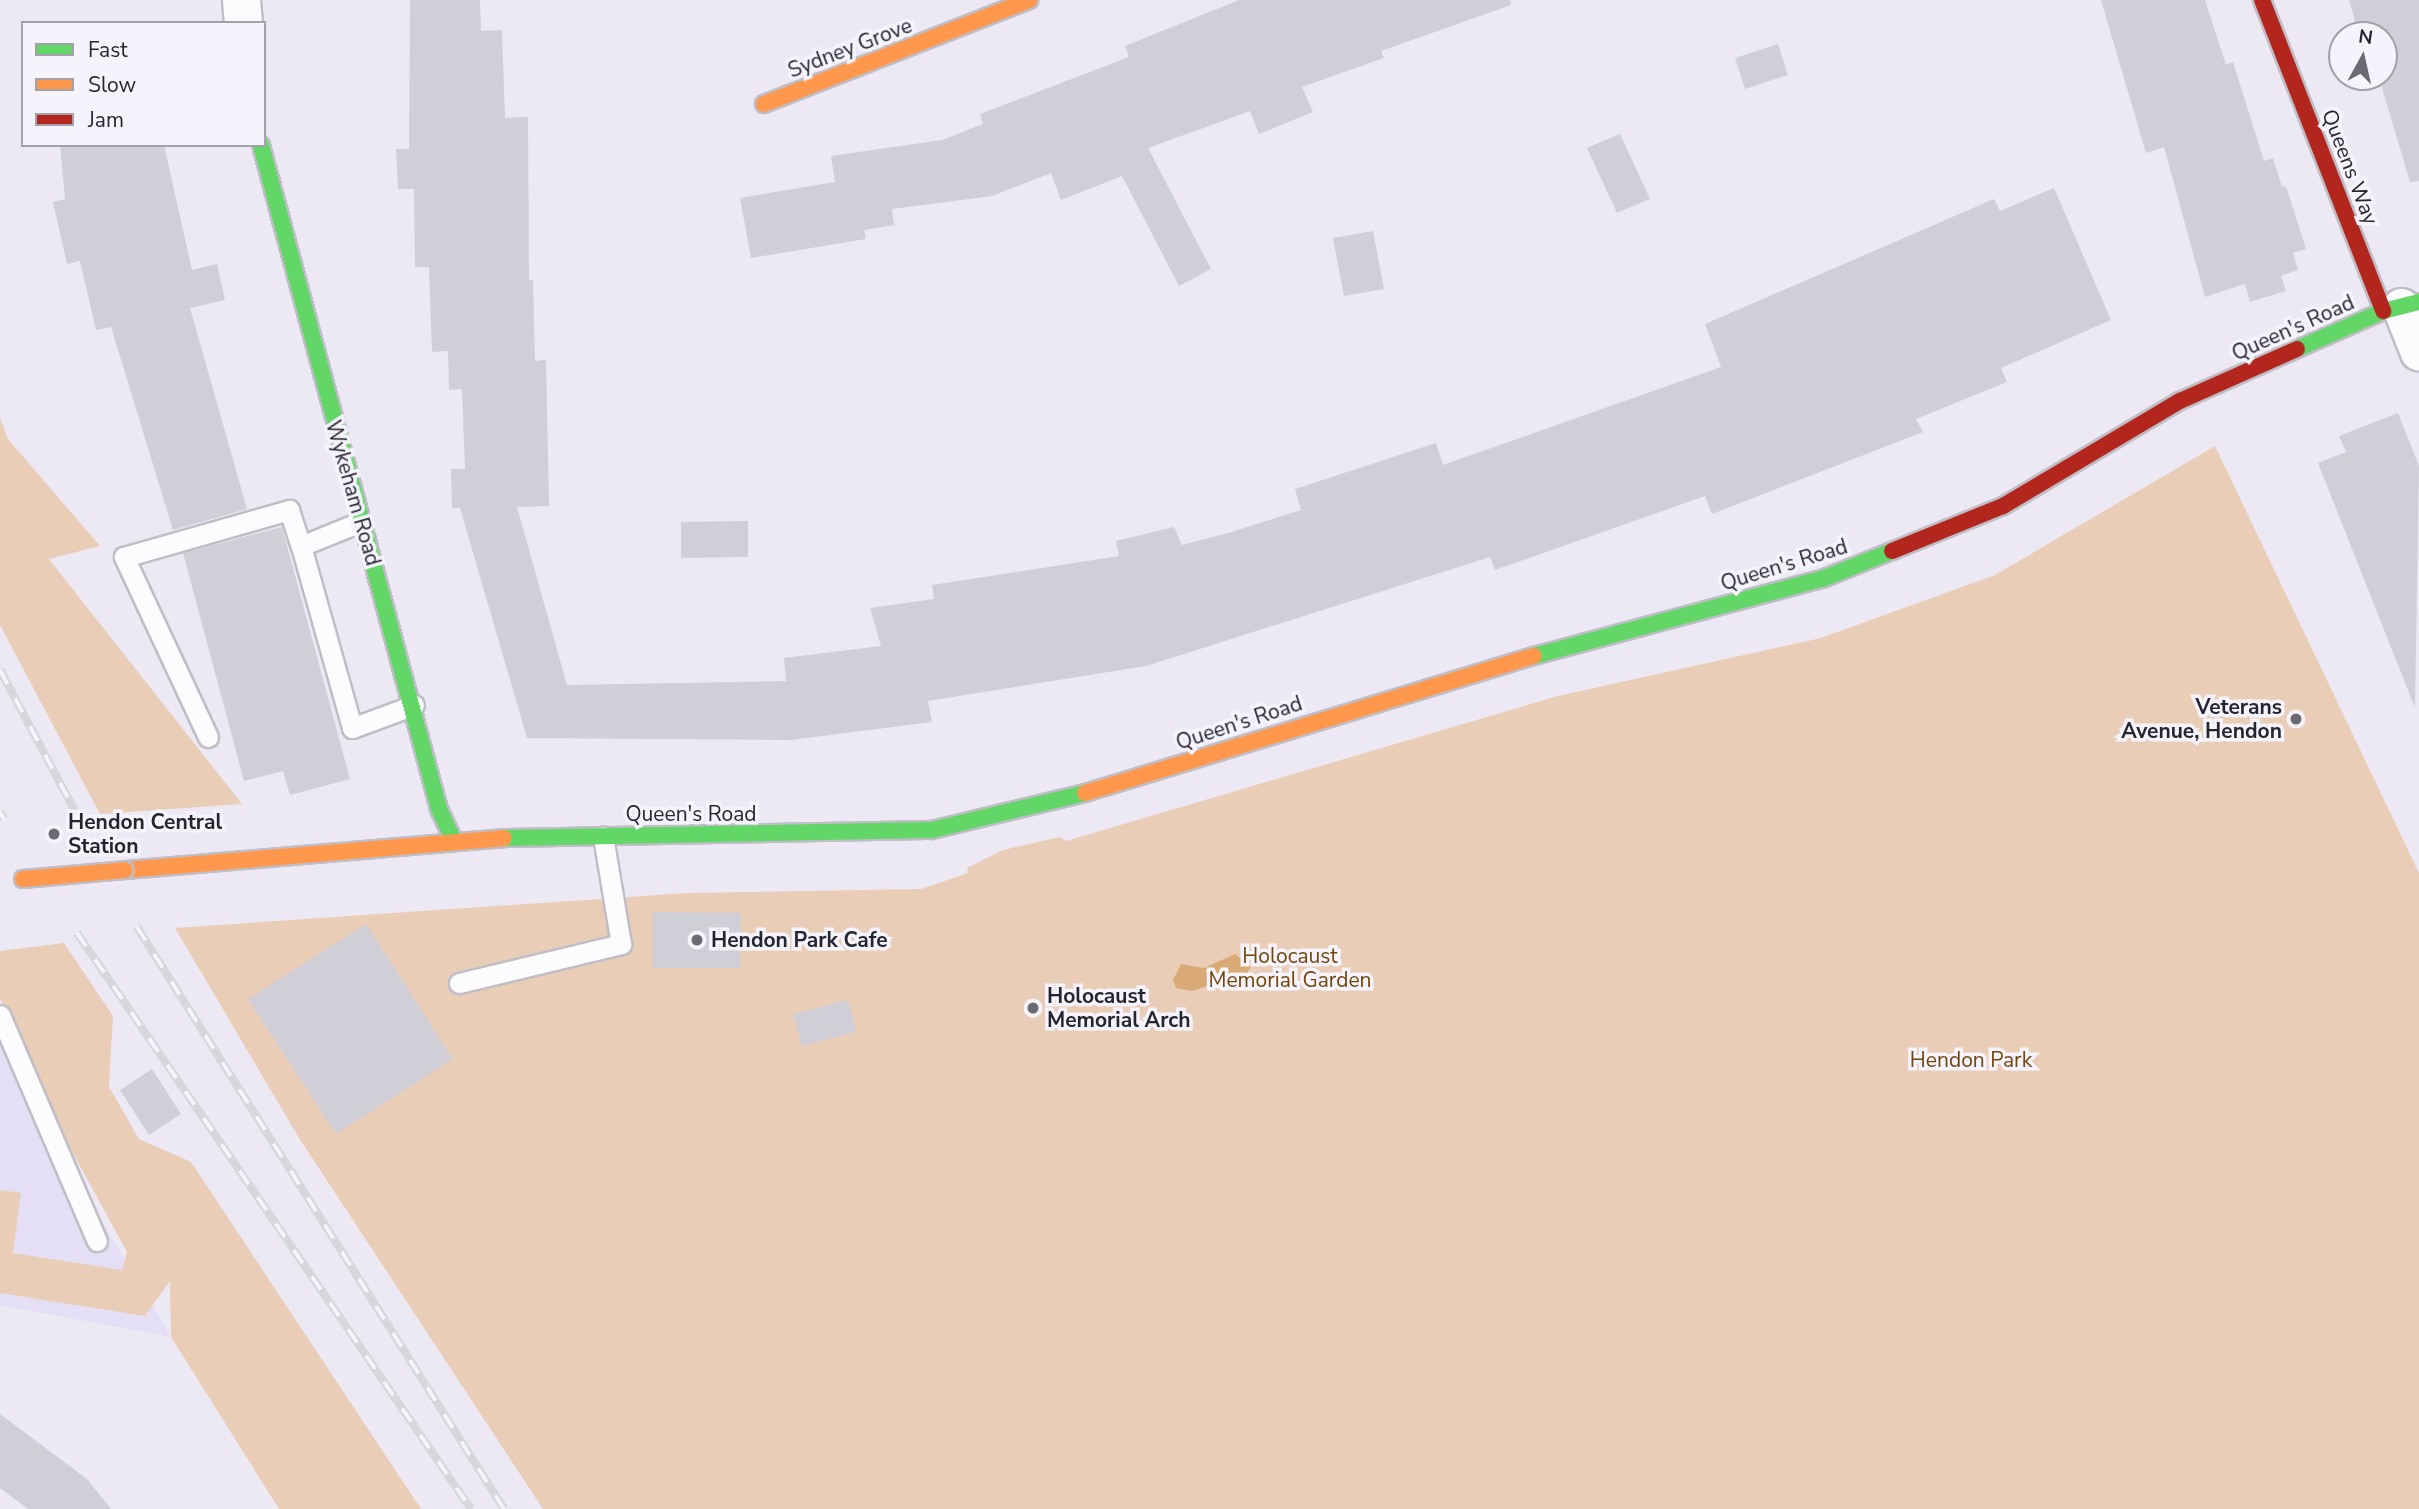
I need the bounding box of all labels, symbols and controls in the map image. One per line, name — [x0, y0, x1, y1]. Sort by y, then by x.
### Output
street label: Sydney Grove — [784, 13, 916, 83]
legend — [21, 21, 266, 147]
north arrow — [2328, 21, 2398, 91]
text: N — [2357, 23, 2374, 51]
text: Fast — [88, 36, 128, 64]
text: Slow — [88, 71, 136, 99]
text: Jam — [88, 106, 124, 134]
street label: Queens Way — [2316, 106, 2384, 228]
street label: Queen's Road — [2228, 290, 2358, 366]
street label: Wykeham Road — [320, 417, 386, 569]
street label: Queen's Road — [1718, 534, 1850, 596]
street label: Queen's Road — [1173, 691, 1305, 755]
place label: Veterans Avenue, Hendon — [2121, 694, 2282, 744]
marker: Veterans Avenue, Hendon — [2288, 711, 2304, 727]
street label: Queen's Road — [625, 801, 757, 827]
place label: Hendon Central Station — [68, 809, 222, 859]
marker: Hendon Central Station — [46, 826, 62, 842]
place label: Hendon Park Cafe — [711, 927, 888, 953]
marker: Hendon Park Cafe — [689, 932, 705, 948]
park label: Holocaust Memorial Garden — [1208, 943, 1372, 993]
place label: Holocaust Memorial Arch — [1047, 983, 1190, 1033]
marker: Holocaust Memorial Arch — [1025, 1000, 1041, 1016]
park label: Hendon Park — [1910, 1047, 2032, 1073]

